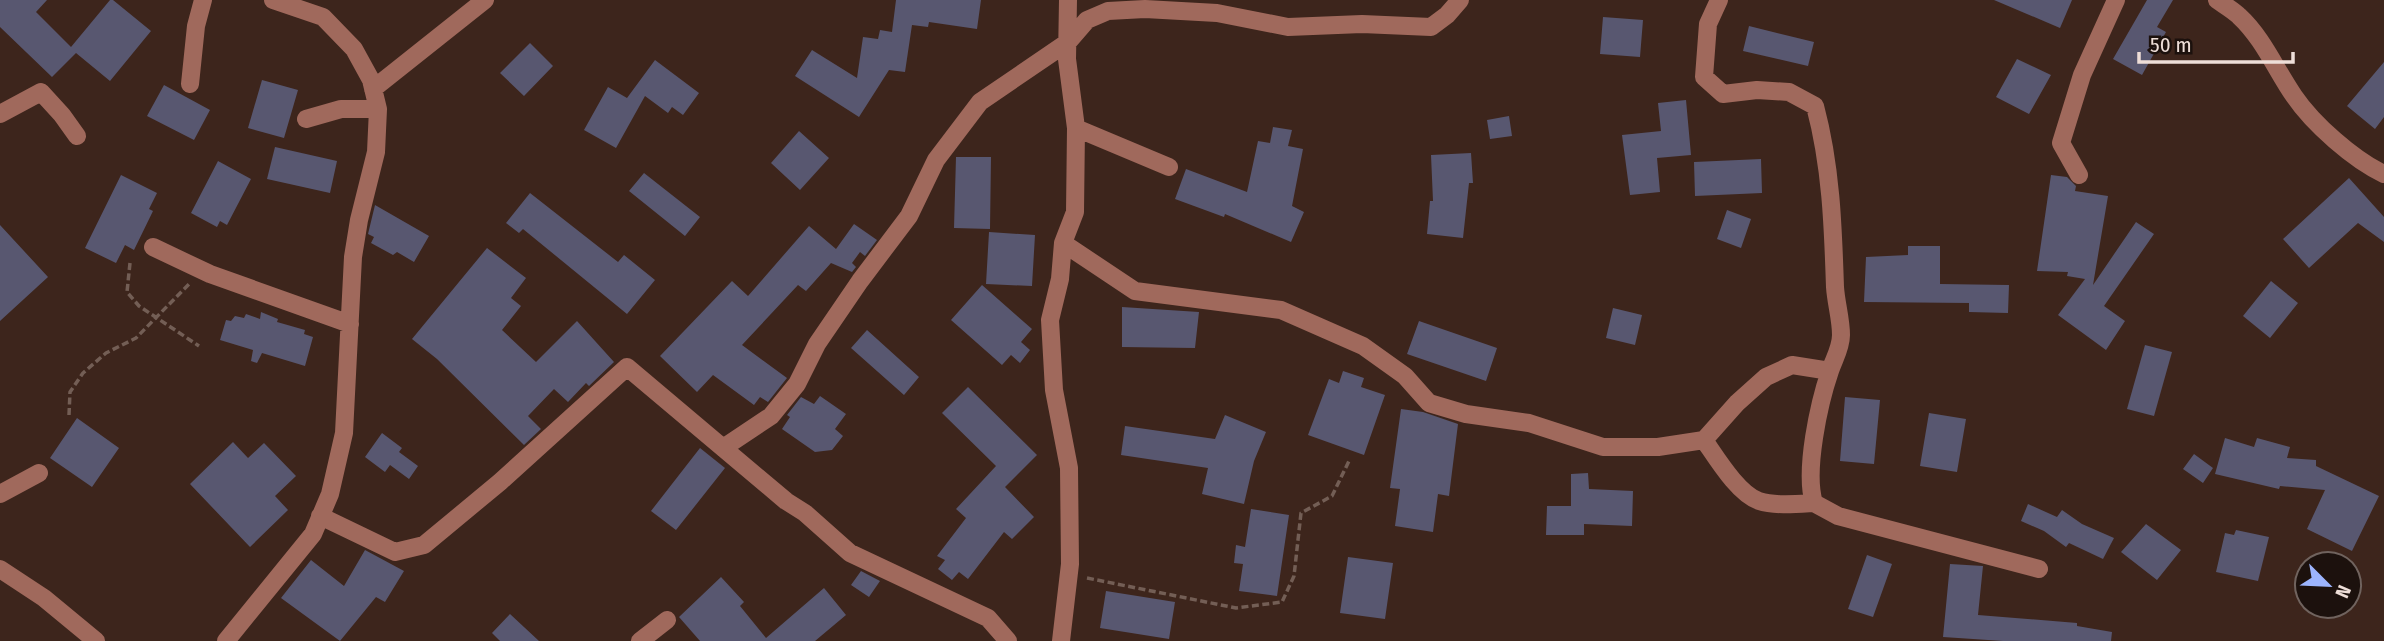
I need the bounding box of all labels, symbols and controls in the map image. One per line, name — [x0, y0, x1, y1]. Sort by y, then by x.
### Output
scale bar — [2139, 21, 2293, 65]
text: 50 m — [2150, 32, 2192, 58]
north arrow — [2293, 550, 2363, 620]
text: N — [2330, 582, 2356, 602]

